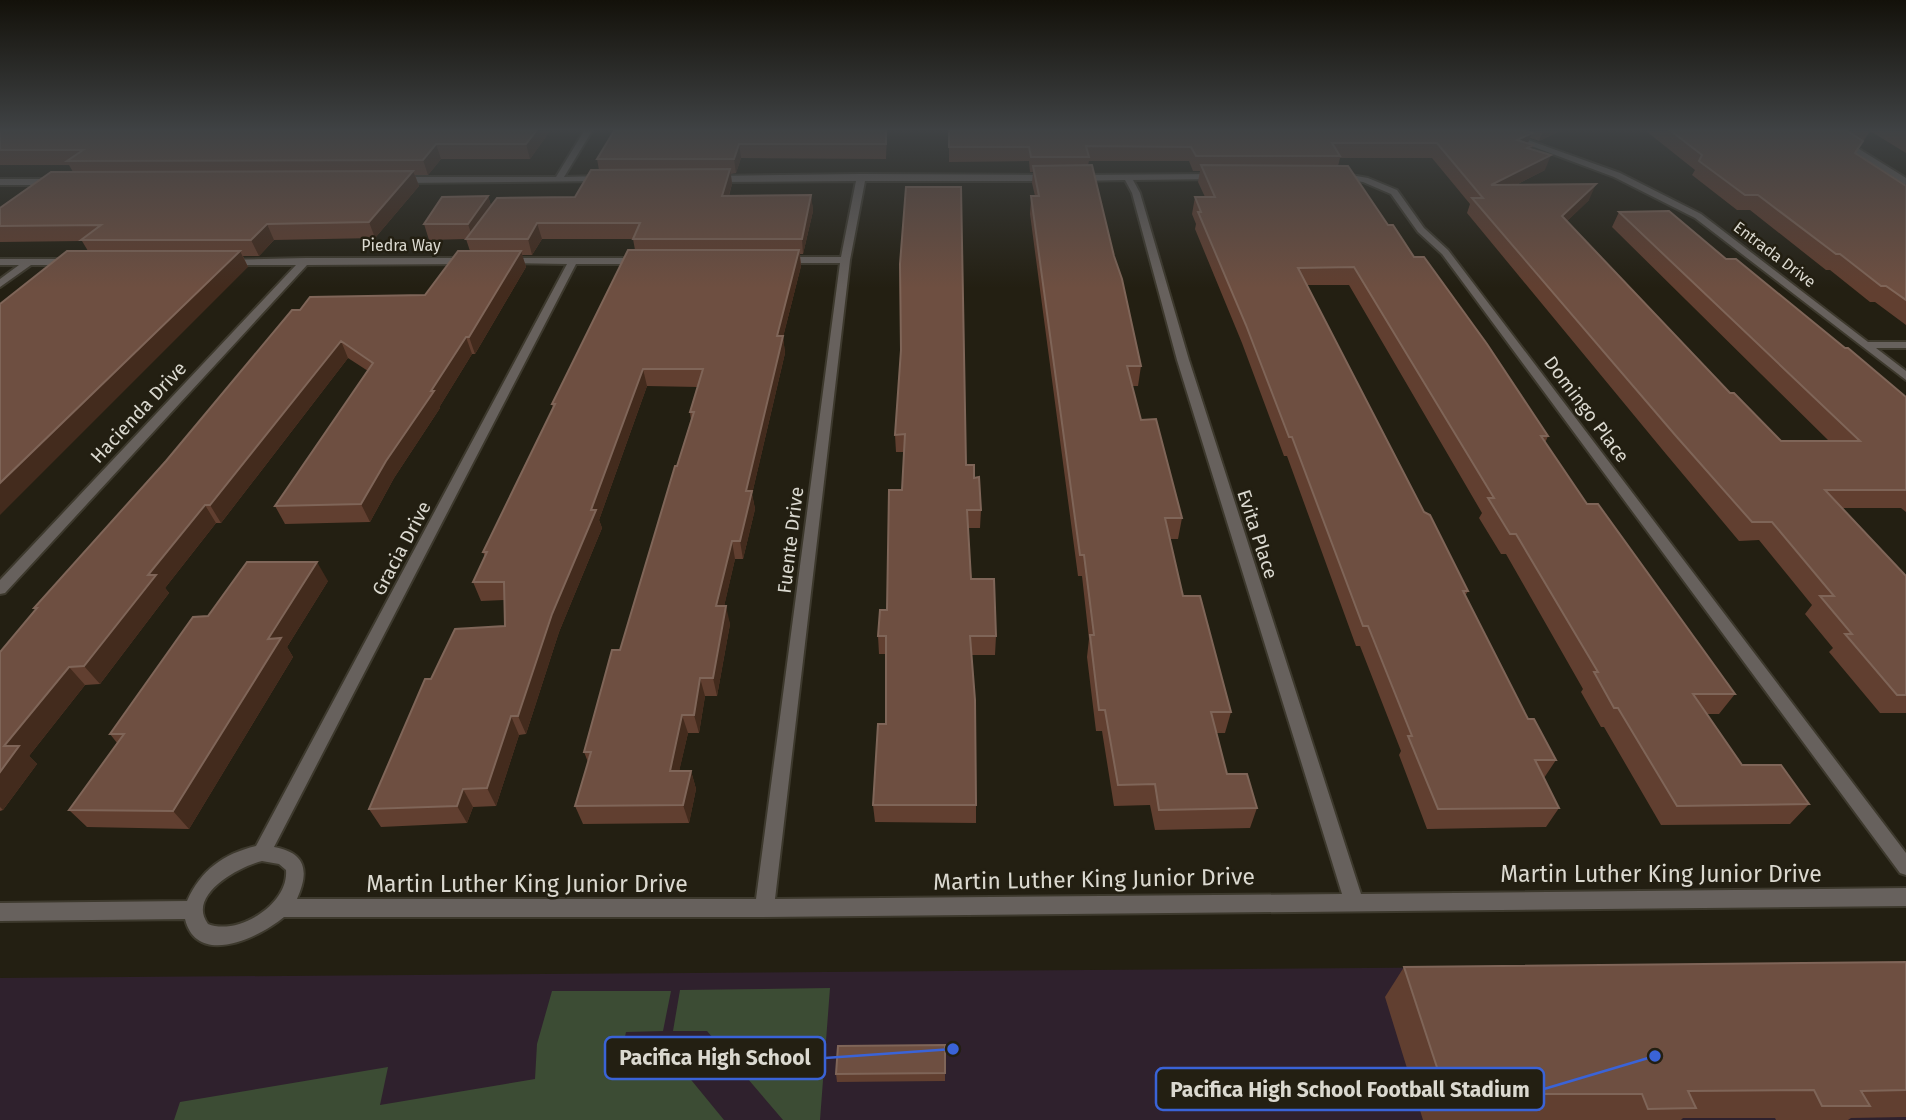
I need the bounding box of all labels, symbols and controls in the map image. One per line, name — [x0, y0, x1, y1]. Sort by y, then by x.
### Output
street label: Entrada Drive — [1730, 217, 1820, 291]
street label: Piedra Way — [361, 236, 441, 255]
street label: Domingo Place — [1539, 351, 1634, 467]
street label: Hacienda Drive — [85, 357, 191, 468]
street label: Fuente Drive — [773, 485, 808, 595]
street label: Evita Place — [1232, 487, 1283, 582]
street label: Gracia Drive — [367, 497, 436, 599]
street label: Martin Luther King Junior Drive — [1500, 860, 1822, 888]
street label: Martin Luther King Junior Drive — [933, 862, 1255, 896]
street label: Martin Luther King Junior Drive — [366, 870, 688, 898]
callout: Pacifica High School — [605, 1037, 825, 1079]
text: Pacifica High School — [619, 1045, 811, 1071]
callout: Pacifica High School Football Stadium — [1156, 1068, 1544, 1110]
text: Pacifica High School Football Stadium — [1170, 1077, 1530, 1103]

